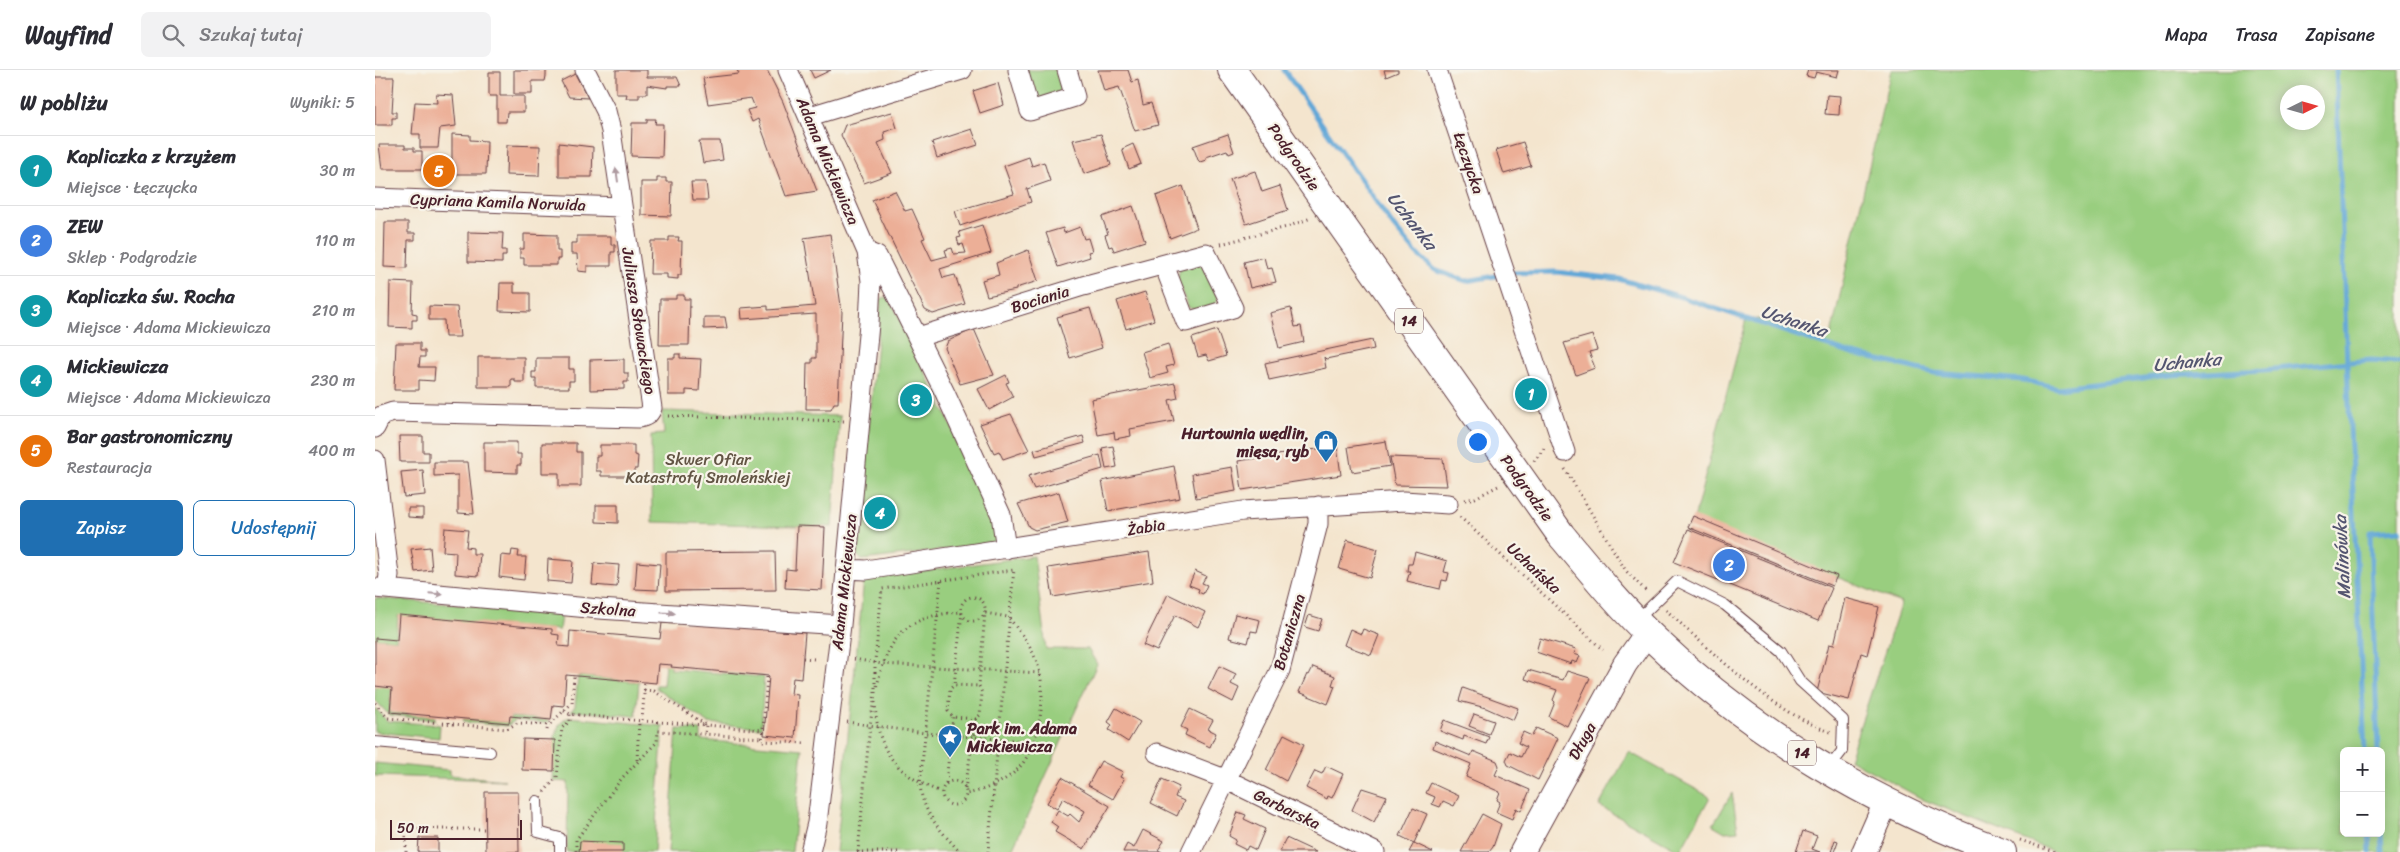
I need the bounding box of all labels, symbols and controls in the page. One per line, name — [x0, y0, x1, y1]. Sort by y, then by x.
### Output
search box — [141, 12, 491, 57]
text: Wayfind — [25, 14, 111, 56]
text: Szukaj tutaj — [199, 18, 303, 51]
text: Mapa — [2165, 19, 2207, 51]
text: Trasa — [2235, 19, 2277, 51]
text: Zapisane — [2305, 19, 2375, 51]
icon: search — [159, 21, 187, 49]
text: W pobliżu — [20, 84, 108, 122]
north arrow — [2280, 85, 2325, 130]
text: Wyniki: 5 — [290, 88, 355, 117]
street label: Adama Mickiewicza — [787, 91, 868, 230]
street label: Podgrodzie — [1260, 117, 1328, 197]
street label: Łęczycka — [1445, 128, 1493, 198]
text: Kapliczka z krzyżem — [67, 140, 236, 173]
pin: 5 — [423, 152, 455, 190]
text: 1 — [33, 156, 39, 185]
text: 30 m — [320, 156, 355, 185]
one-way arrow — [612, 166, 620, 182]
text: Miejsce · Łęczycka — [67, 173, 197, 202]
street label: Cypriana Kamila Norwida — [410, 184, 586, 220]
water label: Uchanka — [1379, 184, 1447, 259]
text: ZEW — [67, 210, 103, 243]
text: 2 — [31, 226, 41, 255]
text: 110 m — [315, 226, 355, 255]
text: Sklep · Podgrodzie — [67, 243, 197, 272]
street label: Juliusza Słowackiego — [613, 244, 665, 397]
street label: Bociania — [1007, 276, 1074, 322]
text: Kapliczka św. Rocha — [67, 280, 235, 313]
water label: Uchanka — [1757, 295, 1833, 347]
text: 3 — [32, 296, 40, 325]
text: 210 m — [312, 296, 355, 325]
road number: 14 — [1395, 308, 1423, 334]
text: Miejsce · Adama Mickiewicza — [67, 313, 271, 342]
water label: Uchanka — [2152, 343, 2224, 381]
text: Mickiewicza — [67, 350, 168, 383]
text: 4 — [31, 366, 41, 395]
text: 230 m — [310, 366, 355, 395]
pin: 1 — [1515, 375, 1547, 413]
pin: 3 — [900, 381, 932, 419]
text: Miejsce · Adama Mickiewicza — [67, 383, 271, 412]
place label: Hurtownia wędlin, mięsa, ryb — [1181, 419, 1309, 466]
text: Bar gastronomiczny — [67, 420, 232, 453]
shop icon: Hurtownia wędlin, mięsa, ryb — [1313, 429, 1339, 463]
your location — [1465, 429, 1491, 455]
text: 5 — [31, 436, 41, 465]
text: 400 m — [308, 436, 355, 465]
park label: Skwer Ofiar Katastrofy Smoleńskiej — [625, 445, 791, 492]
street label: Podgrodzie — [1492, 448, 1562, 528]
text: Restauracja — [67, 453, 152, 482]
pin: 4 — [864, 494, 896, 532]
button: Zapisz — [20, 500, 183, 556]
button: Udostępnij — [193, 500, 355, 556]
street label: Żabia — [1125, 510, 1167, 544]
street label: Adama Mickiewicza — [822, 512, 866, 653]
water label: Malinówka — [2324, 512, 2360, 600]
street label: Uchańska — [1500, 535, 1569, 602]
pin: 2 — [1713, 546, 1745, 584]
one-way arrow — [428, 590, 444, 598]
street label: Botaniczna — [1264, 590, 1314, 674]
street label: Szkolna — [579, 593, 638, 625]
one-way arrow — [660, 610, 676, 618]
place label: Park im. Adama Mickiewicza — [966, 714, 1077, 761]
street label: Długa — [1560, 716, 1605, 765]
place icon: Park im. Adama Mickiewicza — [937, 724, 963, 758]
road number: 14 — [1788, 740, 1816, 766]
map controls — [2340, 747, 2385, 837]
button: + — [2340, 747, 2385, 792]
street label: Garbarska — [1248, 780, 1326, 838]
button: − — [2340, 792, 2385, 837]
text: 50 m — [397, 816, 429, 841]
scale bar — [390, 817, 523, 840]

